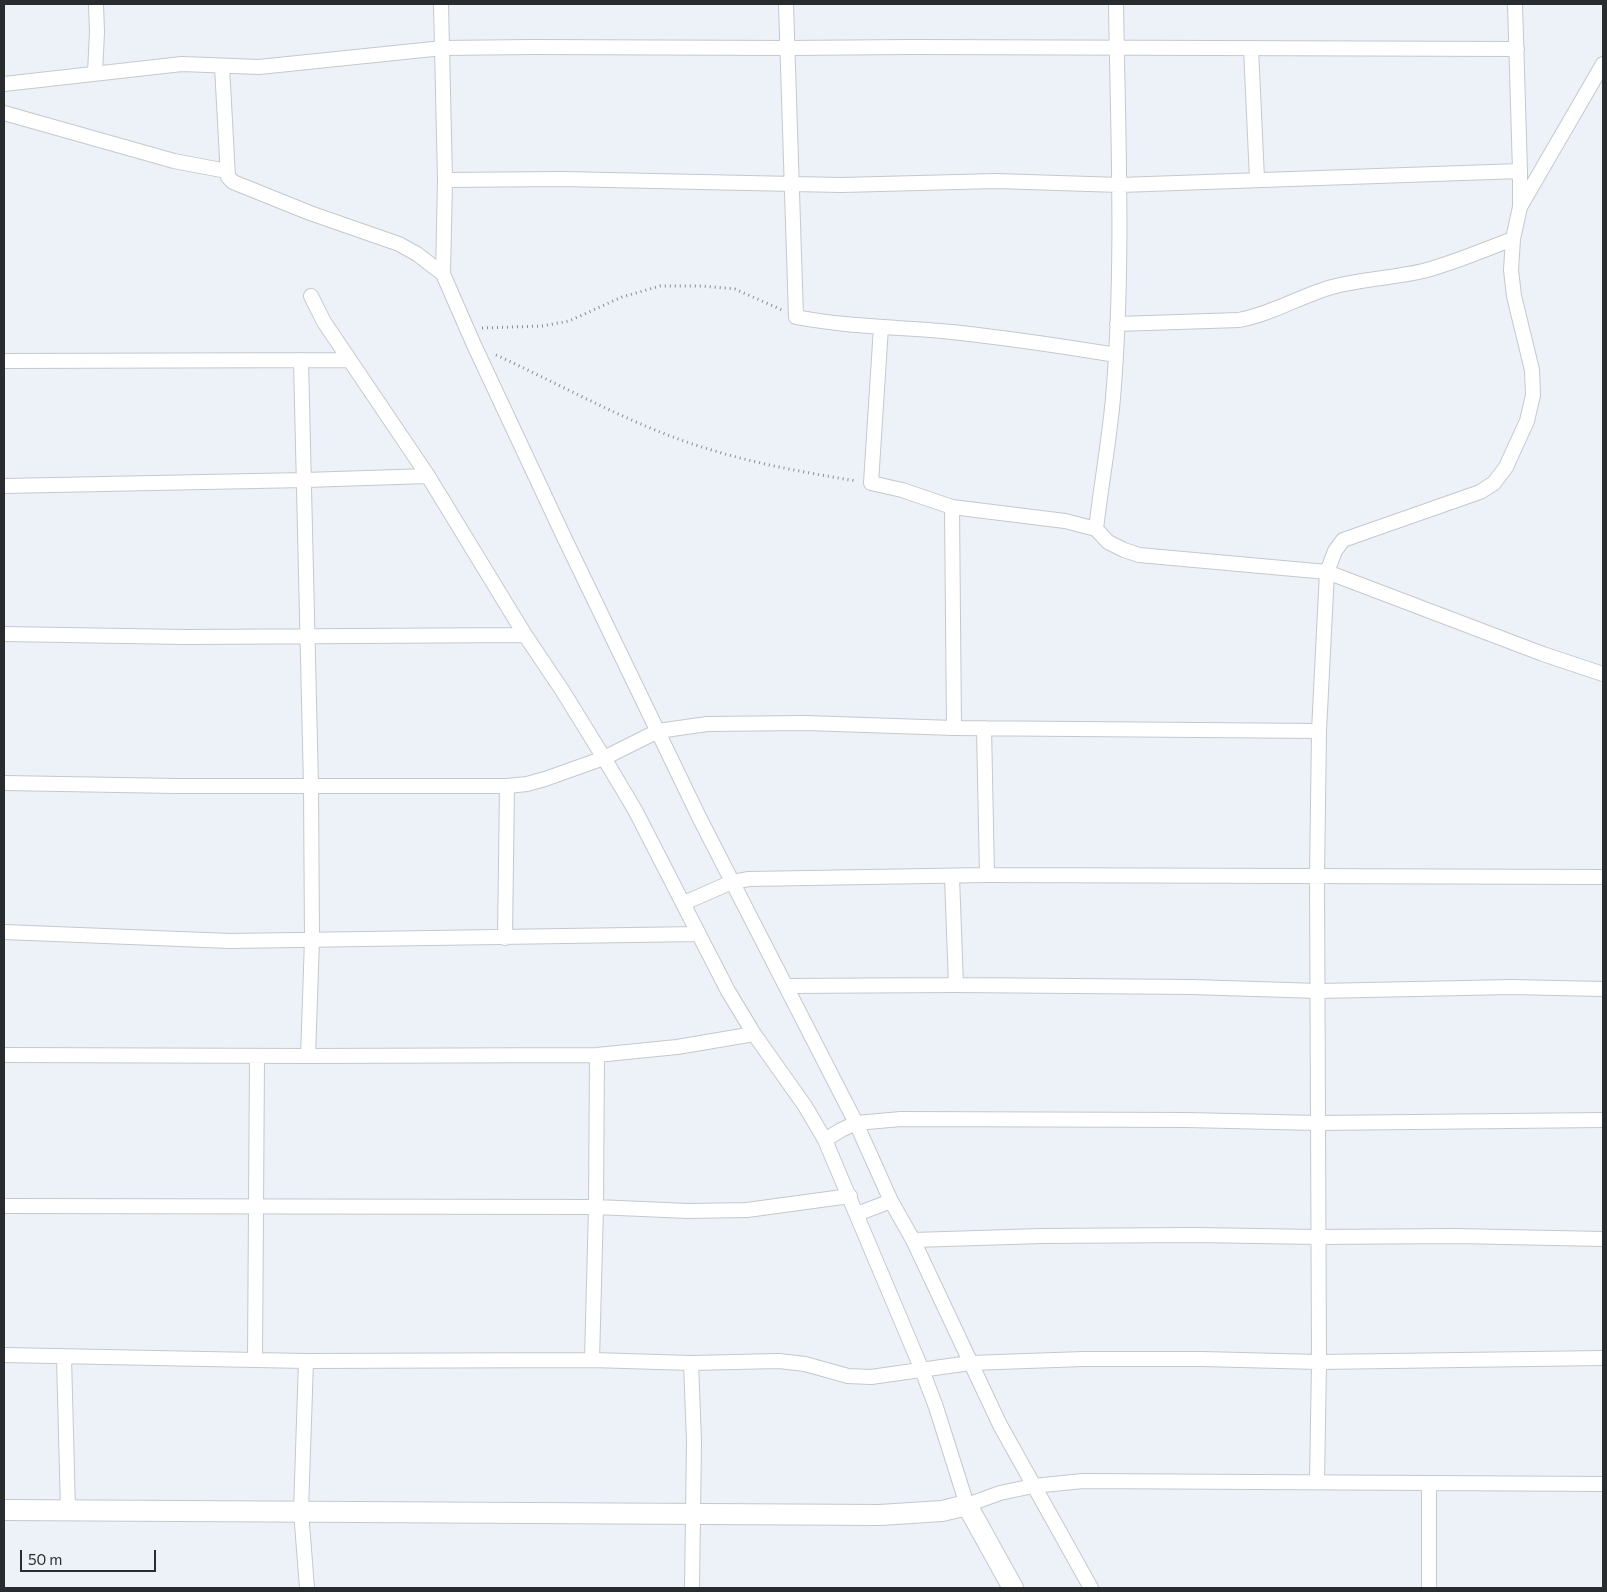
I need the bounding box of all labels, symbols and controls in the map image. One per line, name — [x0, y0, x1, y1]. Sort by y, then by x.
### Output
scale bar — [22, 1540, 159, 1572]
text: 50 m — [28, 1550, 62, 1568]

